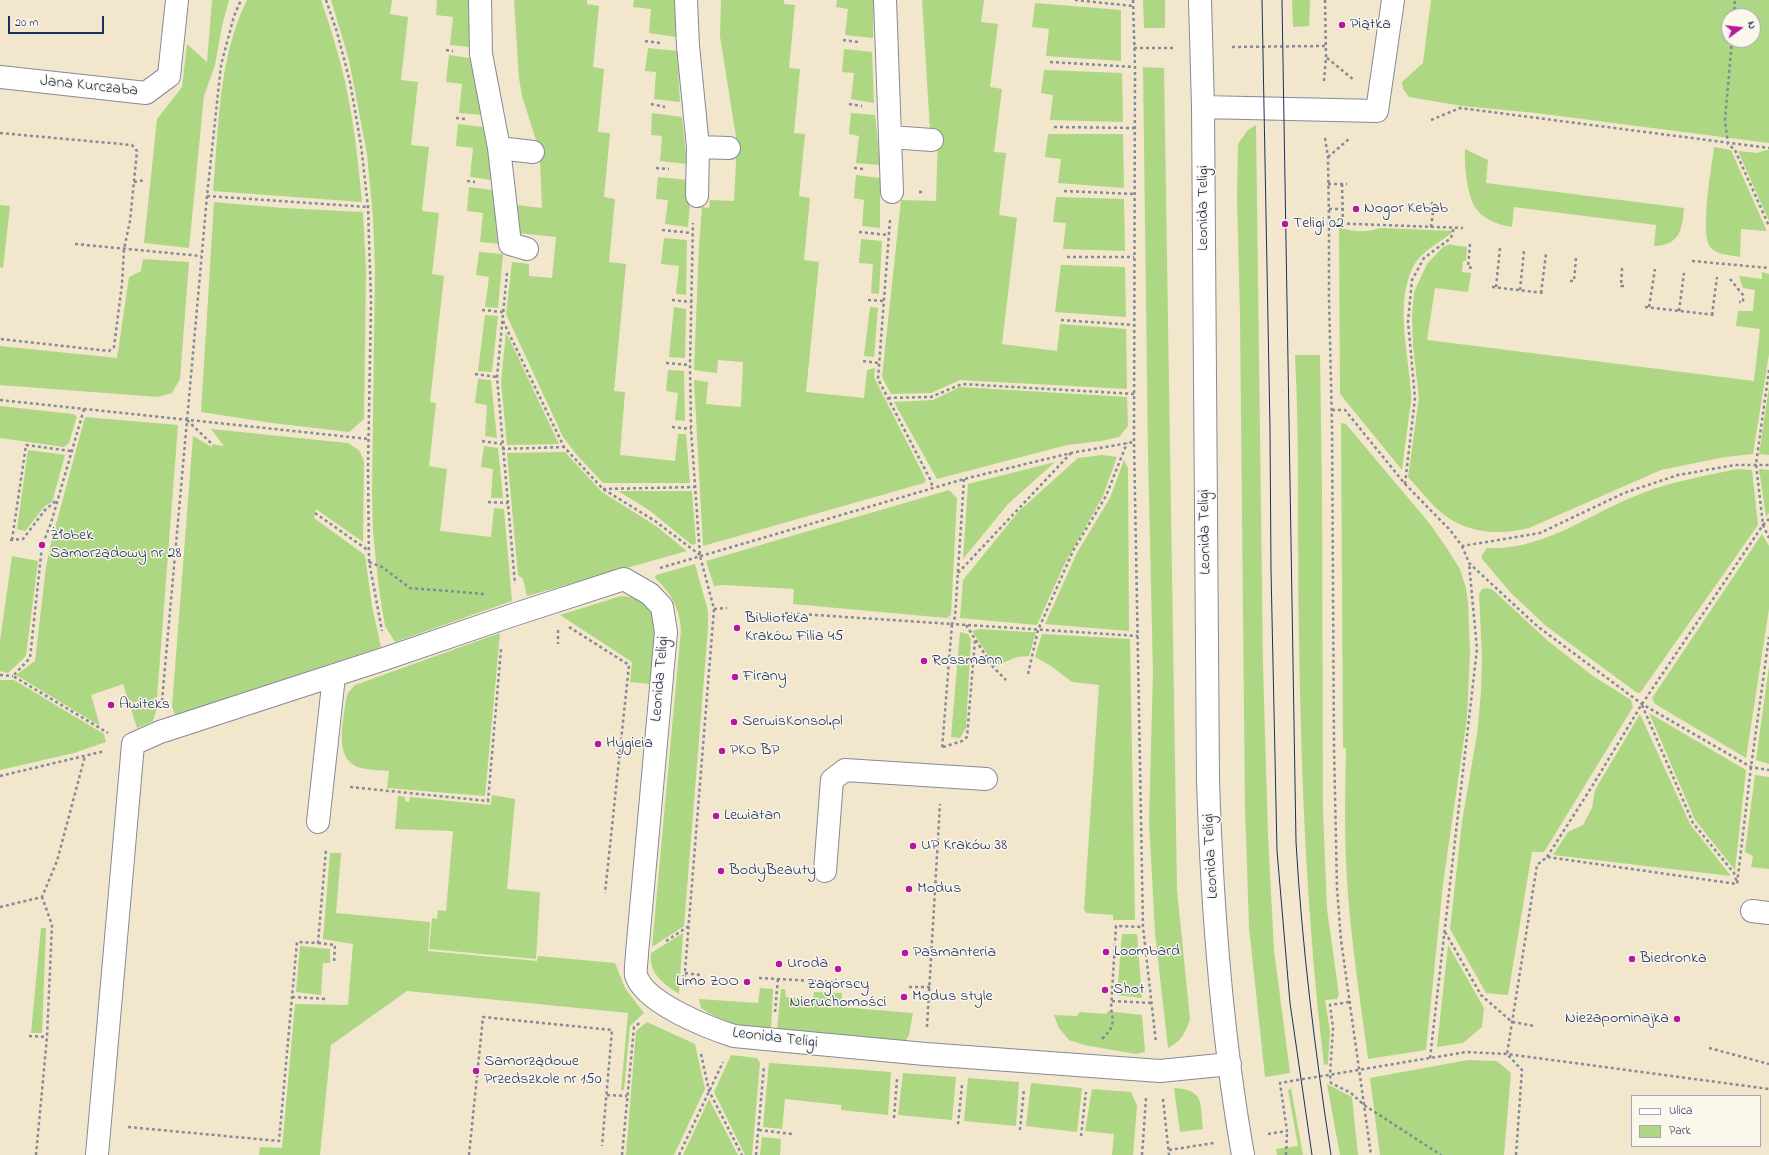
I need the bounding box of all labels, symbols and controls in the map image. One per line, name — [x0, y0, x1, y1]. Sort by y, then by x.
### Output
scale bar — [10, 8, 106, 34]
north arrow — [1721, 8, 1761, 48]
text: 20 m — [15, 14, 38, 32]
place label: Piątka — [1350, 15, 1391, 35]
text: N — [1743, 19, 1760, 31]
marker: Piątka — [1337, 20, 1347, 30]
street label: Jana Kurczaba — [39, 72, 139, 102]
street label: Leonida Teligi — [1194, 165, 1214, 251]
place label: Nogor Kebab — [1364, 199, 1448, 219]
marker: Nogor Kebab — [1351, 204, 1361, 214]
place label: Teligi 02 — [1293, 214, 1344, 234]
marker: Teligi 02 — [1280, 219, 1290, 229]
street label: Leonida Teligi — [1196, 489, 1216, 575]
place label: Żłobek Samorządowy nr 28 — [50, 526, 181, 564]
marker: Żłobek Samorządowy nr 28 — [37, 540, 47, 550]
place label: Biblioteka Kraków Filia 45 — [745, 609, 843, 647]
marker: Biblioteka Kraków Filia 45 — [732, 623, 742, 633]
street label: Leonida Teligi — [648, 635, 674, 723]
place label: Rossmann — [932, 651, 1002, 671]
marker: Rossmann — [919, 656, 929, 666]
place label: Firany — [743, 667, 787, 687]
marker: Firany — [730, 672, 740, 682]
place label: Awiteks — [119, 695, 170, 715]
marker: Awiteks — [106, 700, 116, 710]
place label: SerwisKonsol.pl — [742, 712, 843, 732]
marker: SerwisKonsol.pl — [729, 717, 739, 727]
place label: Hygieia — [606, 734, 653, 754]
marker: Hygieia — [593, 739, 603, 749]
place label: PKO BP — [730, 741, 780, 761]
marker: PKO BP — [717, 746, 727, 756]
place label: Lewiatan — [724, 806, 781, 826]
marker: Lewiatan — [711, 811, 721, 821]
street label: Leonida Teligi — [1200, 813, 1224, 899]
place label: UP Kraków 38 — [921, 836, 1007, 856]
marker: UP Kraków 38 — [908, 841, 918, 851]
place label: BodyBeauty — [729, 861, 816, 881]
marker: BodyBeauty — [716, 866, 726, 876]
place label: Modus — [917, 879, 961, 899]
marker: Modus — [904, 884, 914, 894]
place label: Loombard — [1114, 942, 1180, 962]
place label: Pasmanteria — [913, 943, 996, 963]
marker: Loombard — [1101, 947, 1111, 957]
marker: Pasmanteria — [900, 948, 910, 958]
place label: Biedronka — [1640, 949, 1707, 969]
place label: Uroda — [787, 954, 828, 974]
marker: Biedronka — [1627, 954, 1637, 964]
marker: Uroda — [774, 959, 784, 969]
marker: Zagórscy Nieruchomości — [833, 964, 843, 974]
place label: Limo ZOO — [676, 972, 739, 992]
place label: Zagórscy Nieruchomości — [790, 975, 886, 1013]
marker: Limo ZOO — [742, 977, 752, 987]
place label: Shot — [1113, 980, 1145, 1000]
marker: Shot — [1100, 985, 1110, 995]
place label: Modus style — [912, 987, 993, 1007]
marker: Modus style — [899, 992, 909, 1002]
place label: Niezapominajka — [1565, 1009, 1669, 1029]
marker: Niezapominajka — [1672, 1014, 1682, 1024]
street label: Leonida Teligi — [731, 1024, 819, 1054]
place label: Samorządowe Przedszkole nr 150 — [484, 1052, 602, 1090]
marker: Samorządowe Przedszkole nr 150 — [471, 1066, 481, 1076]
legend — [1631, 1095, 1761, 1147]
text: Ulica — [1669, 1102, 1693, 1120]
text: Park — [1669, 1122, 1691, 1140]

